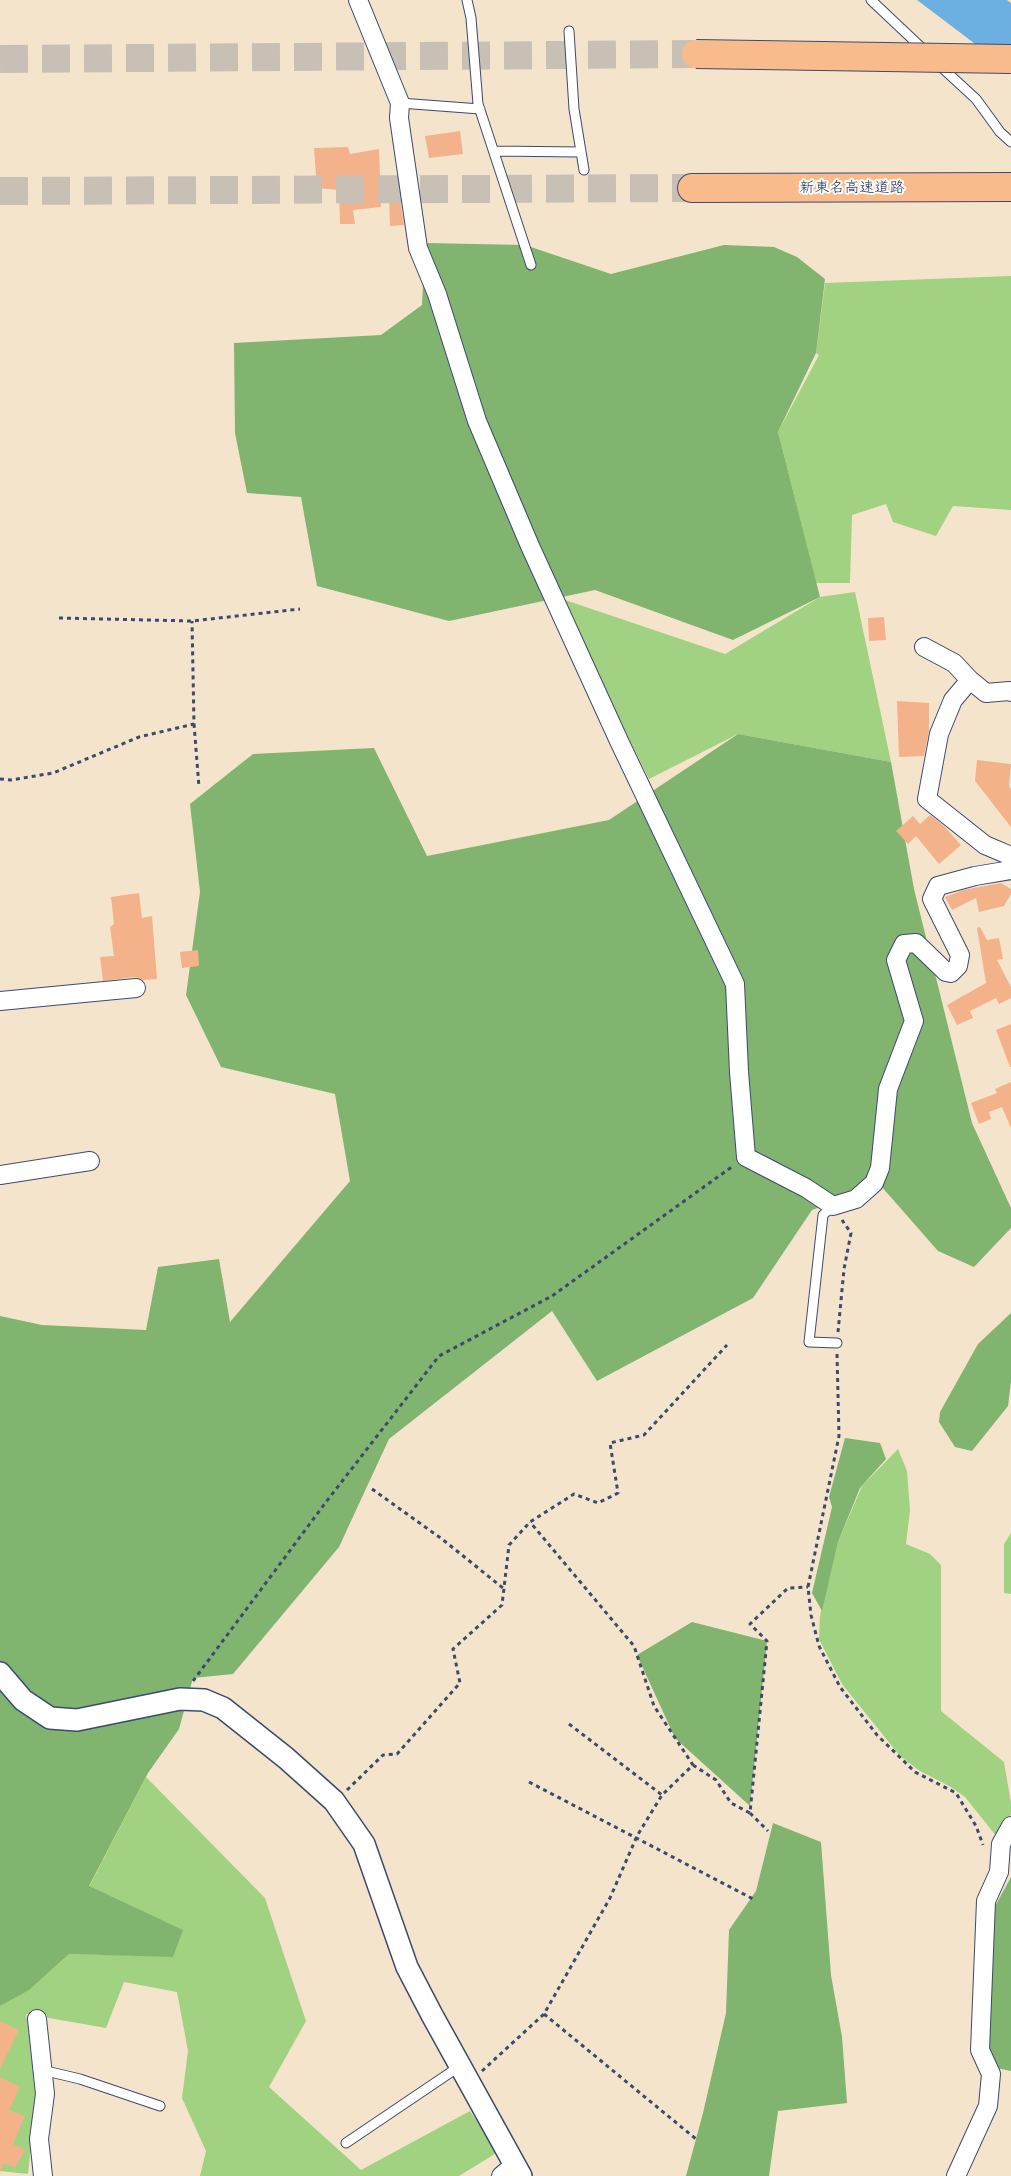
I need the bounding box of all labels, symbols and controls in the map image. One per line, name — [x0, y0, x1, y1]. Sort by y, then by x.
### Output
street label: 新東名高速道路 — [800, 178, 904, 196]

